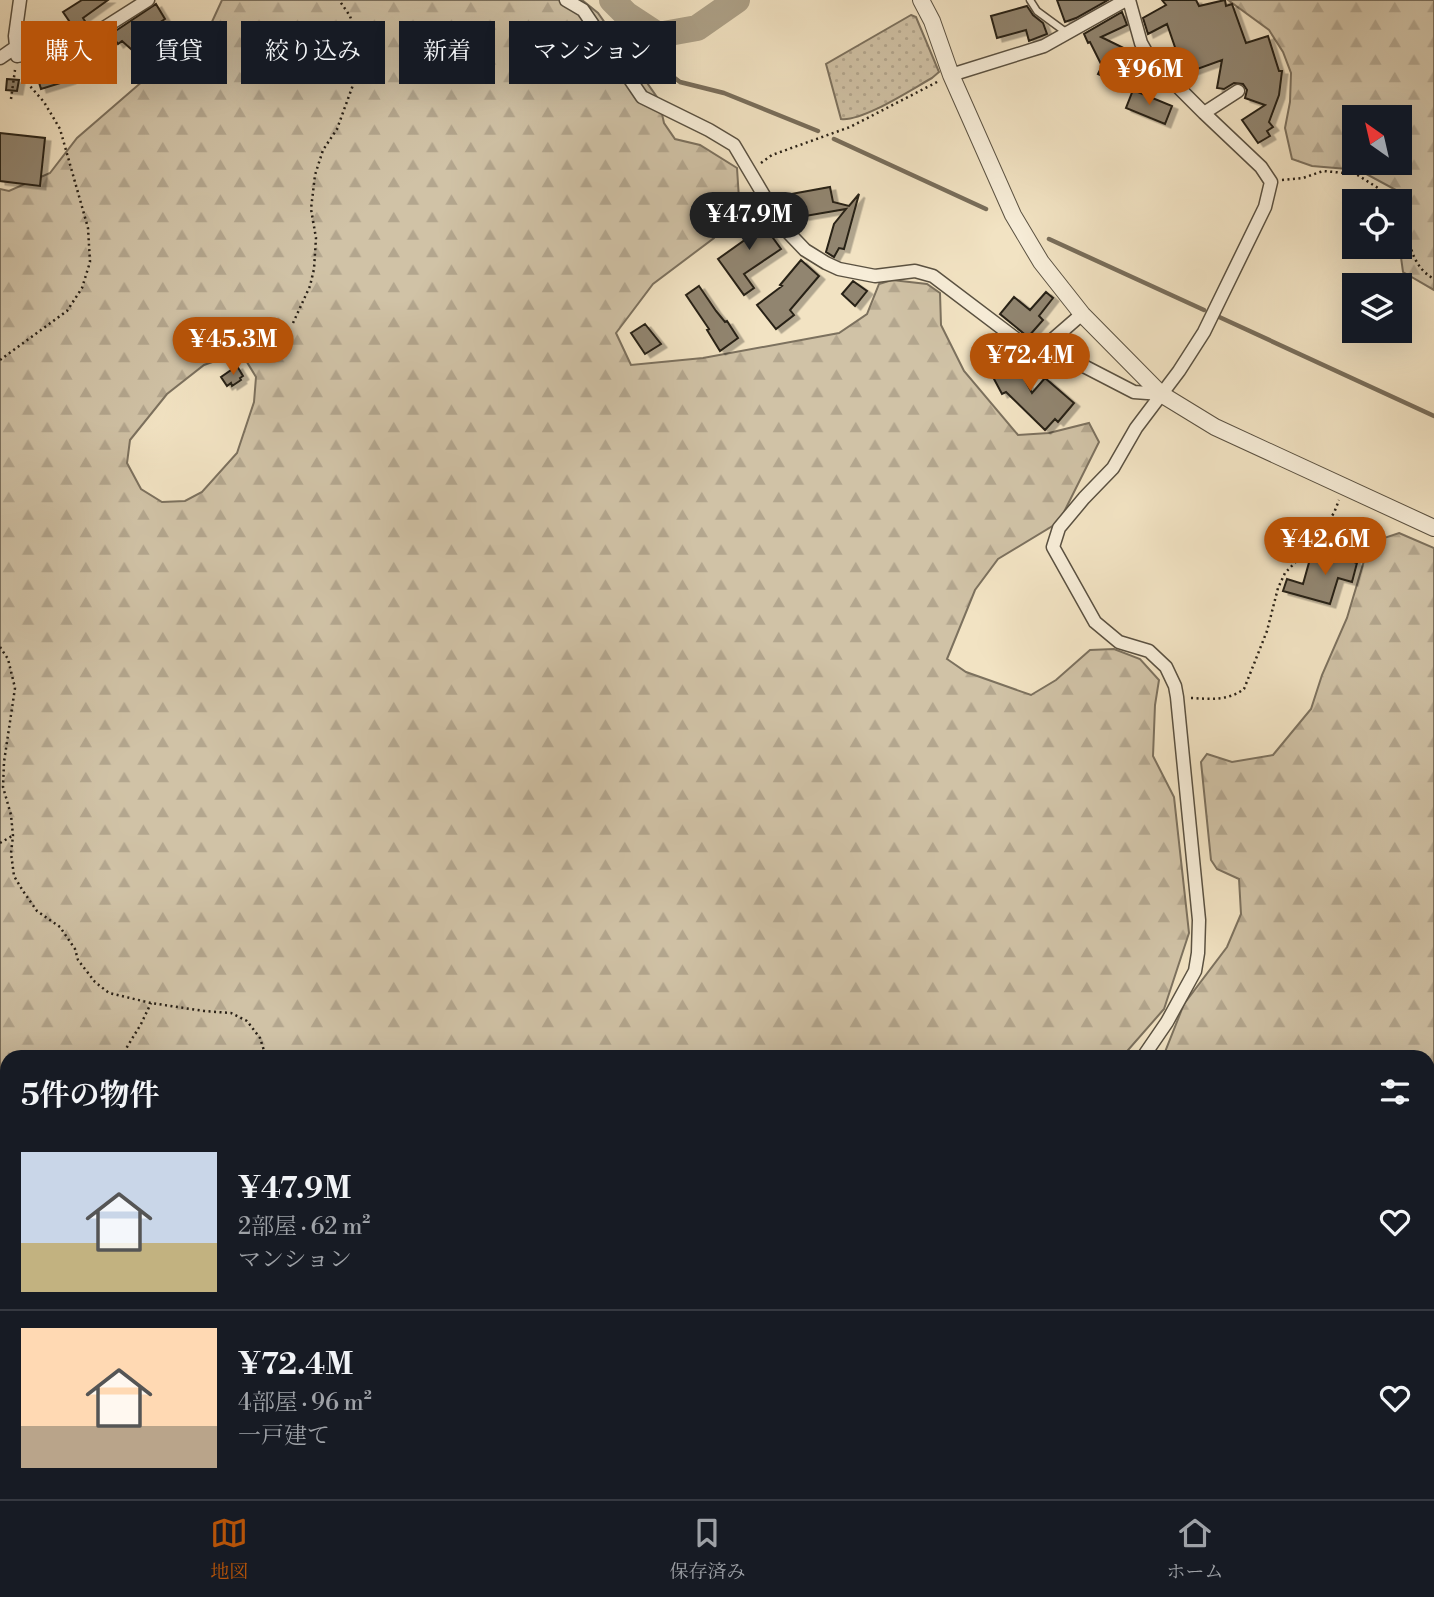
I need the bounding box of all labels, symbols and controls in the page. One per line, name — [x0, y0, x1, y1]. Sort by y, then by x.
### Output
chip: 購入 — [21, 21, 117, 84]
chip: 賃貸 — [131, 21, 227, 84]
chip: 絞り込み — [241, 21, 385, 84]
chip: 新着 — [399, 21, 495, 84]
chip: マンション — [509, 21, 676, 84]
pin: ¥96M — [1108, 48, 1190, 107]
text: ¥96M — [1115, 56, 1183, 84]
north arrow — [1342, 105, 1412, 175]
map controls — [1342, 105, 1412, 343]
button: locate — [1342, 189, 1412, 259]
pin: ¥47.9M — [692, 192, 806, 252]
text: ¥47.9M — [706, 201, 792, 229]
button: layers — [1342, 273, 1412, 343]
pin: ¥45.3M — [176, 318, 290, 377]
text: ¥45.3M — [189, 326, 277, 354]
pin: ¥72.4M — [973, 334, 1087, 393]
text: ¥72.4M — [986, 342, 1074, 370]
pin: ¥42.6M — [1268, 518, 1382, 577]
text: ¥42.6M — [1280, 526, 1370, 554]
icon: filters — [1376, 1073, 1414, 1111]
text: 5件の物件 — [21, 1077, 160, 1115]
text: ¥47.9M — [238, 1170, 351, 1208]
icon: home — [77, 1180, 161, 1264]
icon: heart — [1376, 1203, 1414, 1241]
text: 2部屋 · 62 m² — [238, 1213, 370, 1241]
text: マンション — [238, 1246, 352, 1274]
text: ¥72.4M — [238, 1346, 353, 1384]
icon: home — [77, 1356, 161, 1440]
icon: heart — [1376, 1379, 1414, 1417]
text: 4部屋 · 96 m² — [238, 1389, 372, 1417]
text: 一戸建て — [238, 1422, 330, 1450]
tab: 地図 — [210, 1514, 249, 1584]
tab: 保存済み — [669, 1514, 746, 1584]
tab: ホーム — [1166, 1514, 1224, 1584]

